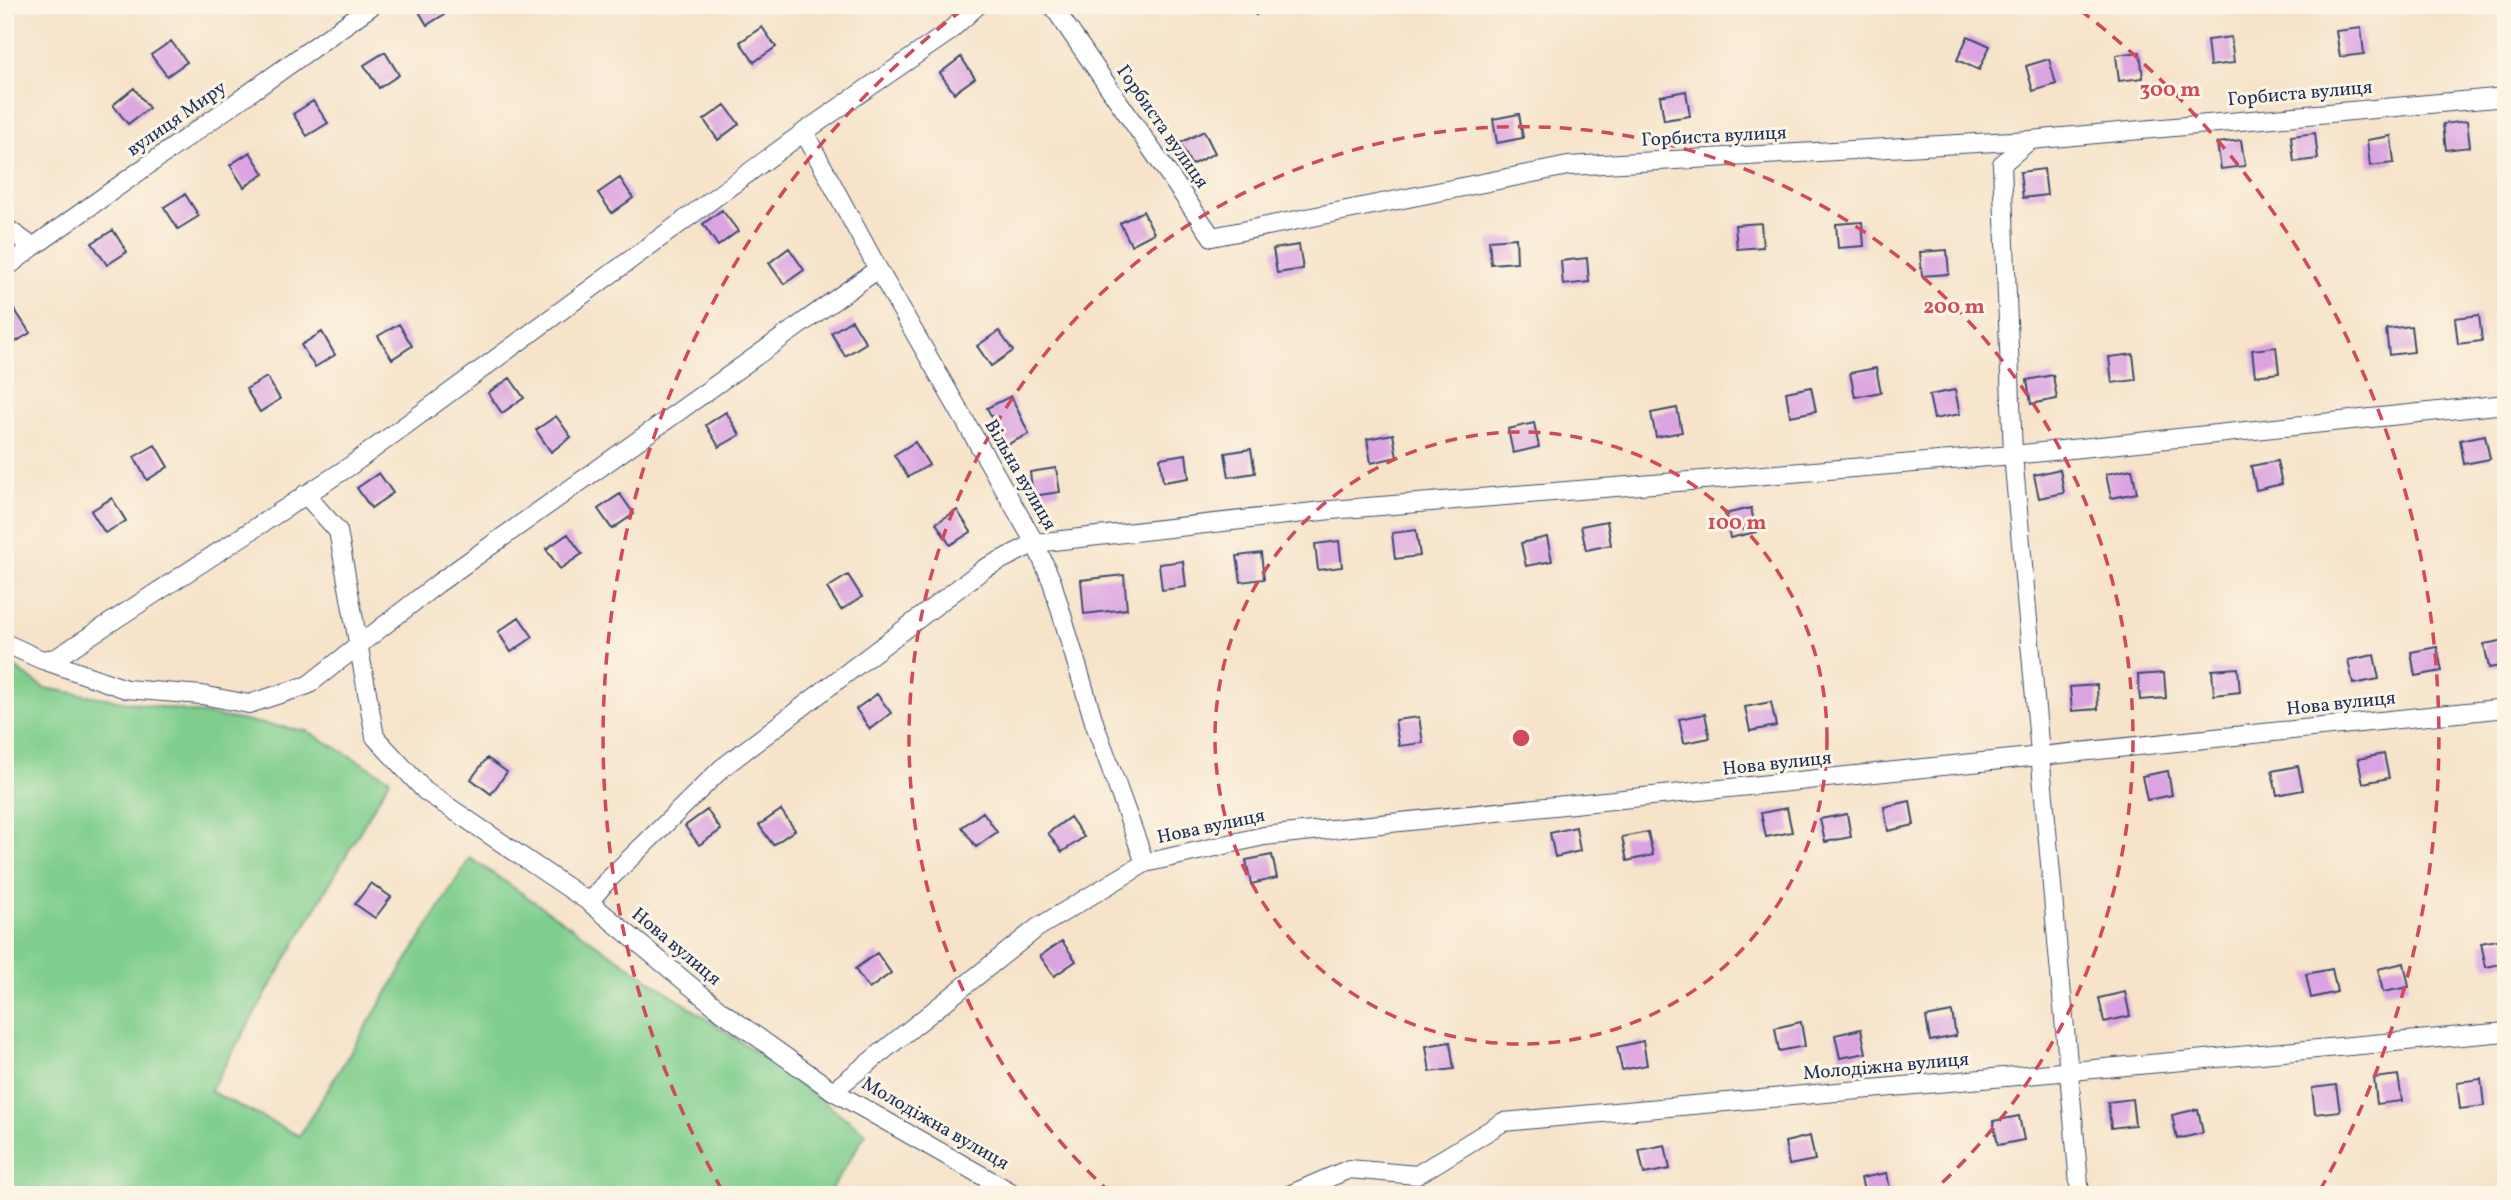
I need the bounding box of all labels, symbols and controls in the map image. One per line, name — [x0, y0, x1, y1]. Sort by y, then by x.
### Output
street label: Горбиста вулиця — [1110, 60, 1214, 194]
street label: вулиця Миру — [122, 75, 232, 163]
street label: Горбиста вулиця — [2226, 75, 2374, 113]
text: 300 m — [2140, 76, 2200, 105]
street label: Горбиста вулиця — [1641, 120, 1787, 154]
text: 200 m — [1923, 293, 1985, 322]
street label: Вільна вулиця — [978, 415, 1062, 535]
text: 100 m — [1707, 509, 1767, 538]
street label: Нова вулиця — [2285, 685, 2397, 723]
centre of rings — [1509, 726, 1533, 750]
street label: Нова вулиця — [1721, 745, 1833, 783]
street label: Нова вулиця — [1155, 803, 1267, 851]
street label: Нова вулиця — [626, 902, 726, 992]
street label: Молодіжна вулиця — [1802, 1047, 1970, 1087]
street label: Молодіжна вулиця — [856, 1071, 1014, 1177]

